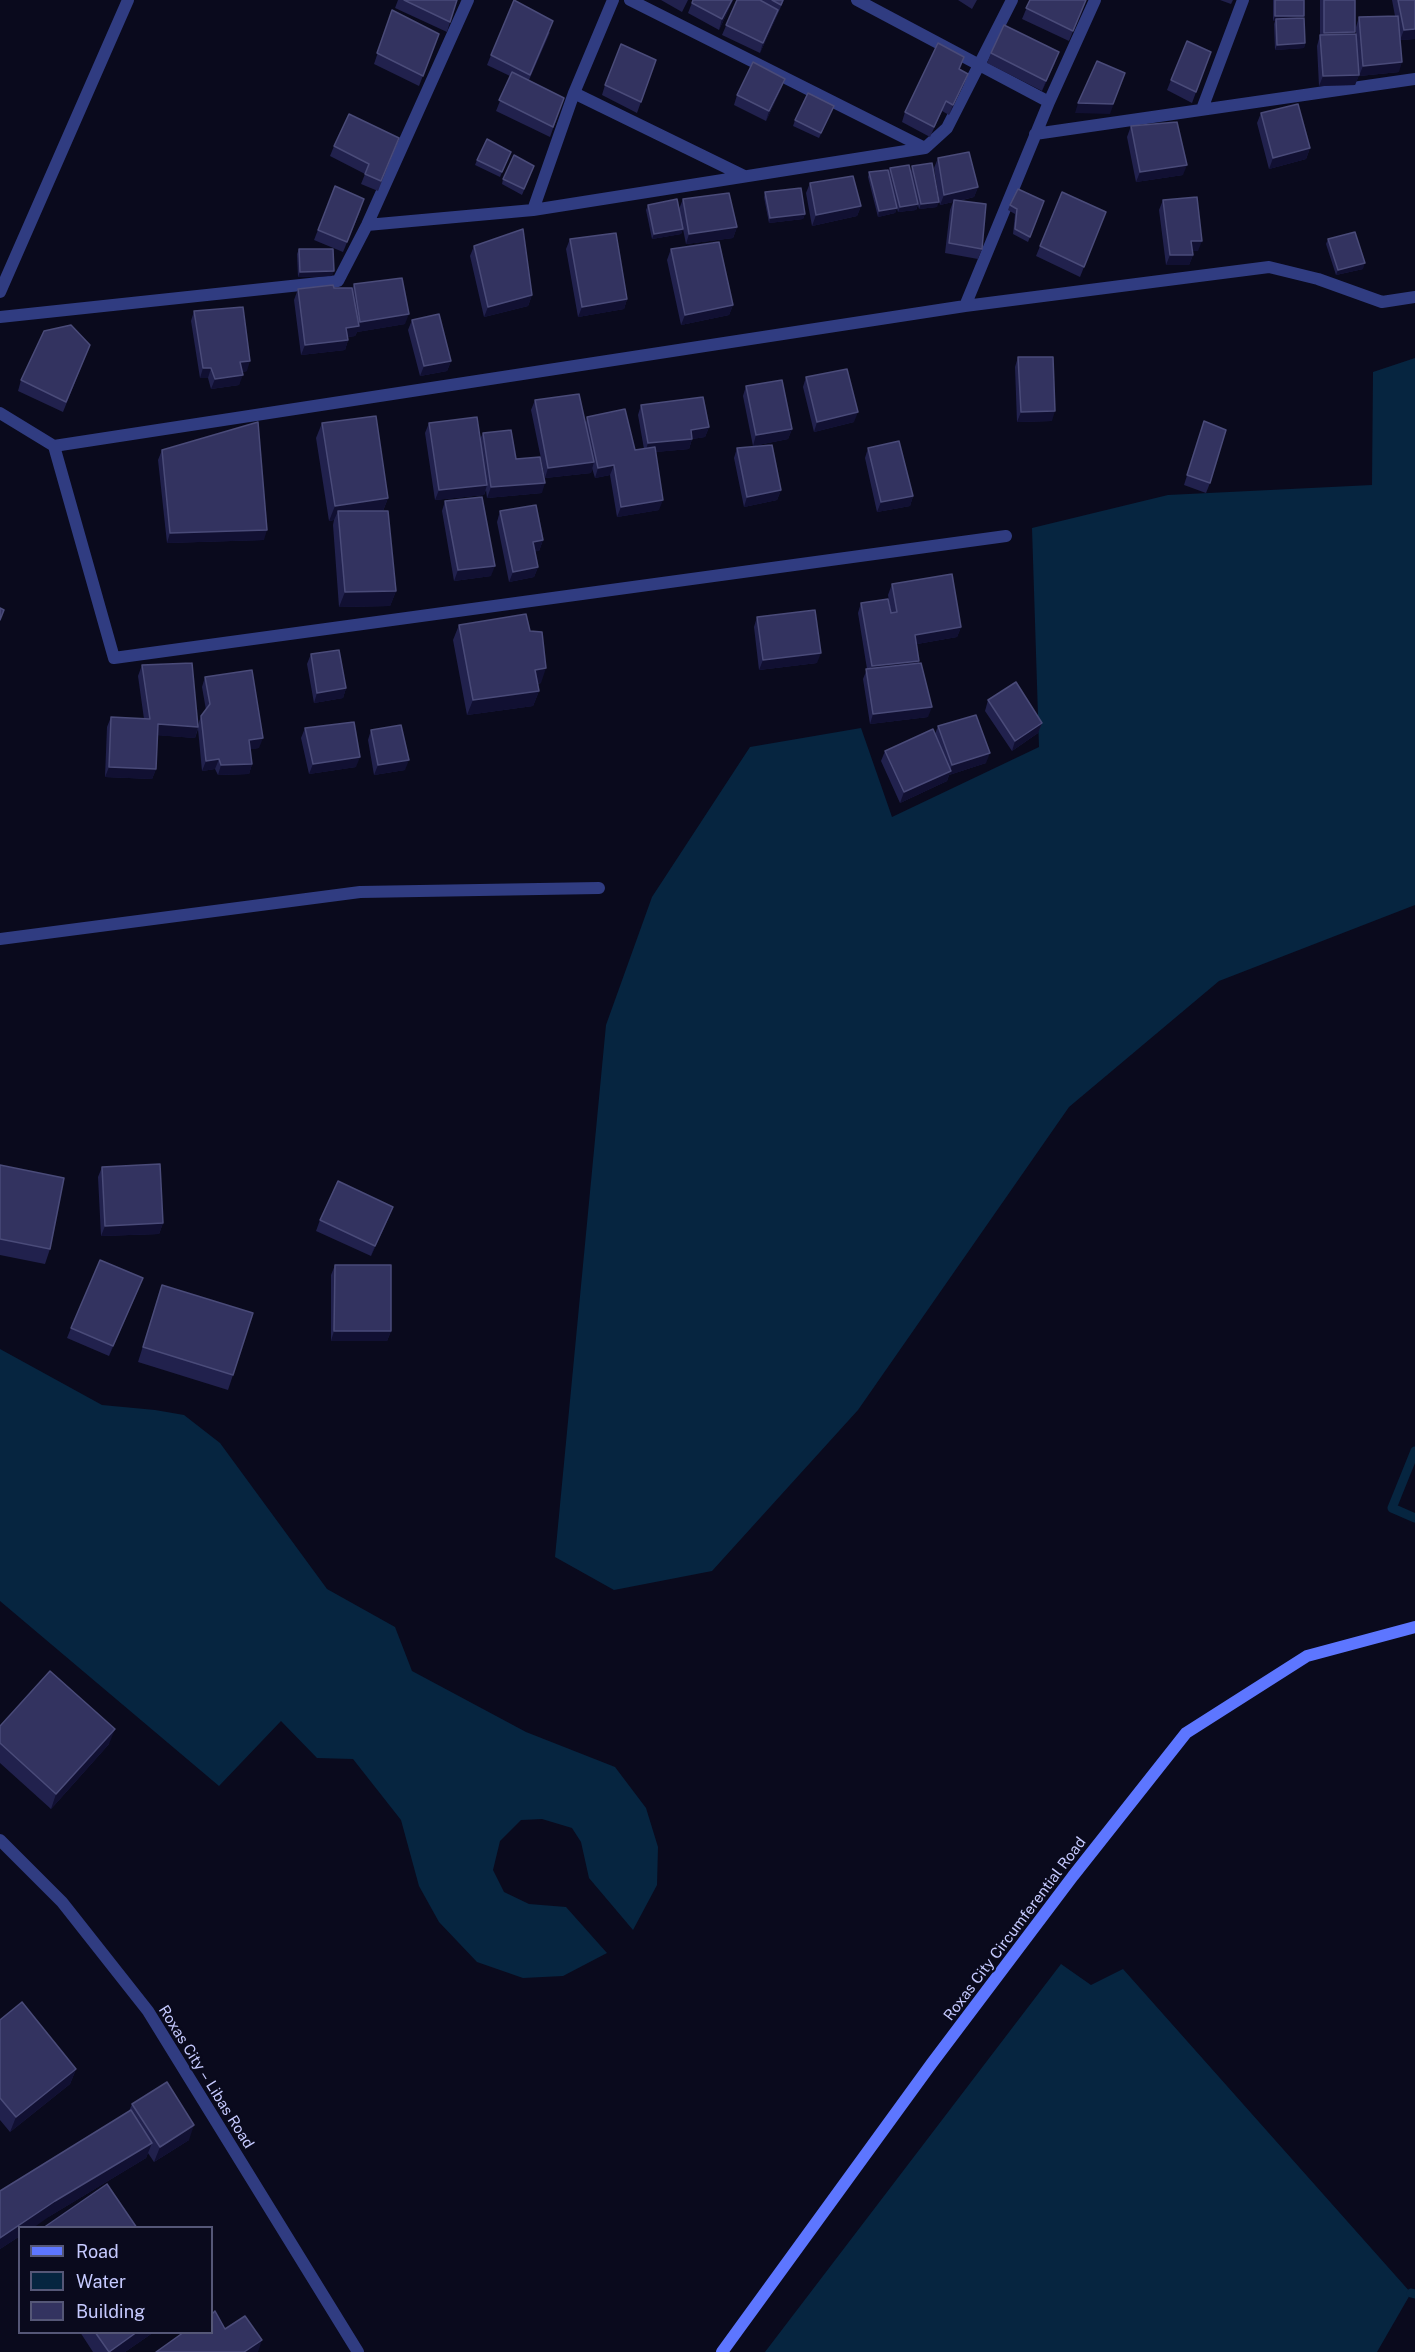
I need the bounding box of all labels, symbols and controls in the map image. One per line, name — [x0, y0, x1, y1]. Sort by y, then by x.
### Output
street label: Roxas City Circumferential Road — [940, 1834, 1090, 2024]
street label: Roxas City – Libas Road — [155, 2002, 257, 2152]
legend — [18, 2226, 213, 2334]
text: Road — [76, 2241, 119, 2262]
text: Water — [76, 2271, 126, 2292]
text: Building — [76, 2301, 145, 2322]

